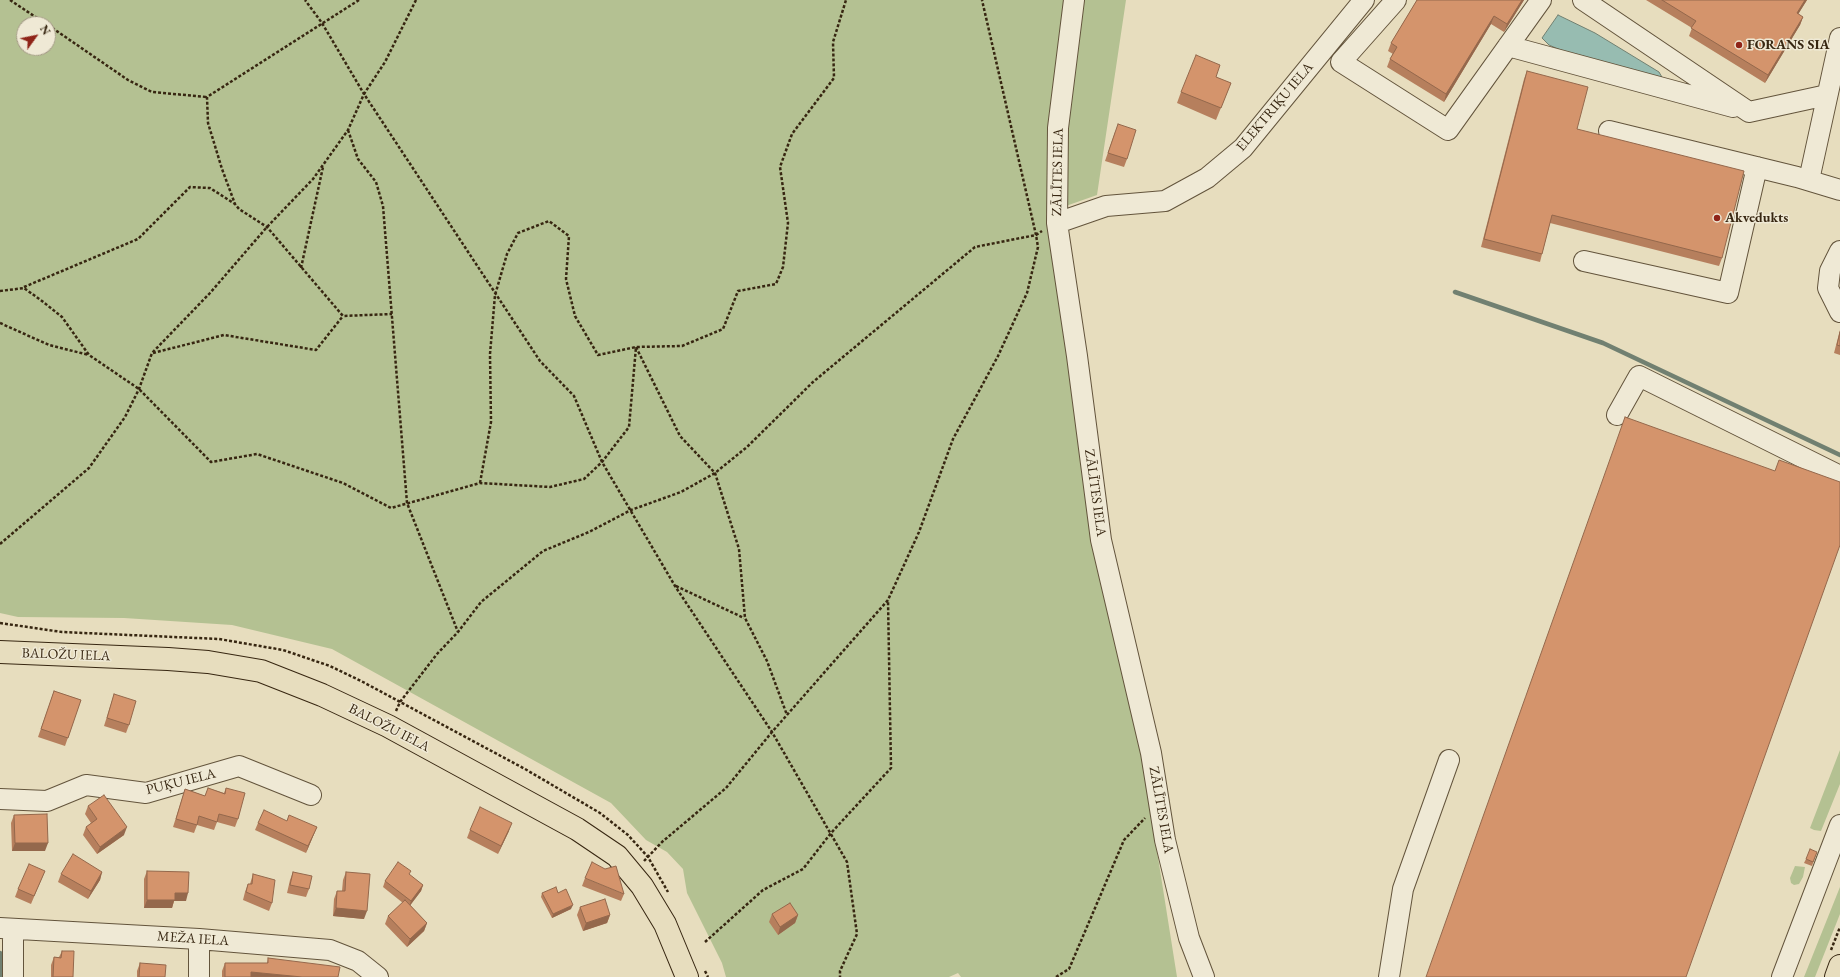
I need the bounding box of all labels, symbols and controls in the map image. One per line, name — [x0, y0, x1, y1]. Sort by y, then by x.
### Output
north arrow — [16, 16, 56, 56]
text: N — [37, 22, 54, 38]
place label: FORANS SIA — [1747, 37, 1830, 53]
marker: FORANS SIA — [1734, 40, 1744, 50]
street label: ELEKTRIĶU IELA — [1233, 59, 1317, 155]
street label: ZĀLĪTES IELA — [1049, 128, 1067, 216]
place label: Akvedukts — [1725, 210, 1788, 226]
marker: Akvedukts — [1712, 213, 1722, 223]
street label: ZĀLĪTES IELA — [1081, 448, 1109, 538]
street label: BALOŽU IELA — [21, 645, 111, 665]
street label: BALOŽU IELA — [346, 700, 432, 756]
street label: PUĶU IELA — [144, 765, 218, 799]
street label: ZĀLĪTES IELA — [1145, 765, 1177, 855]
street label: MEŽA IELA — [157, 928, 229, 950]

